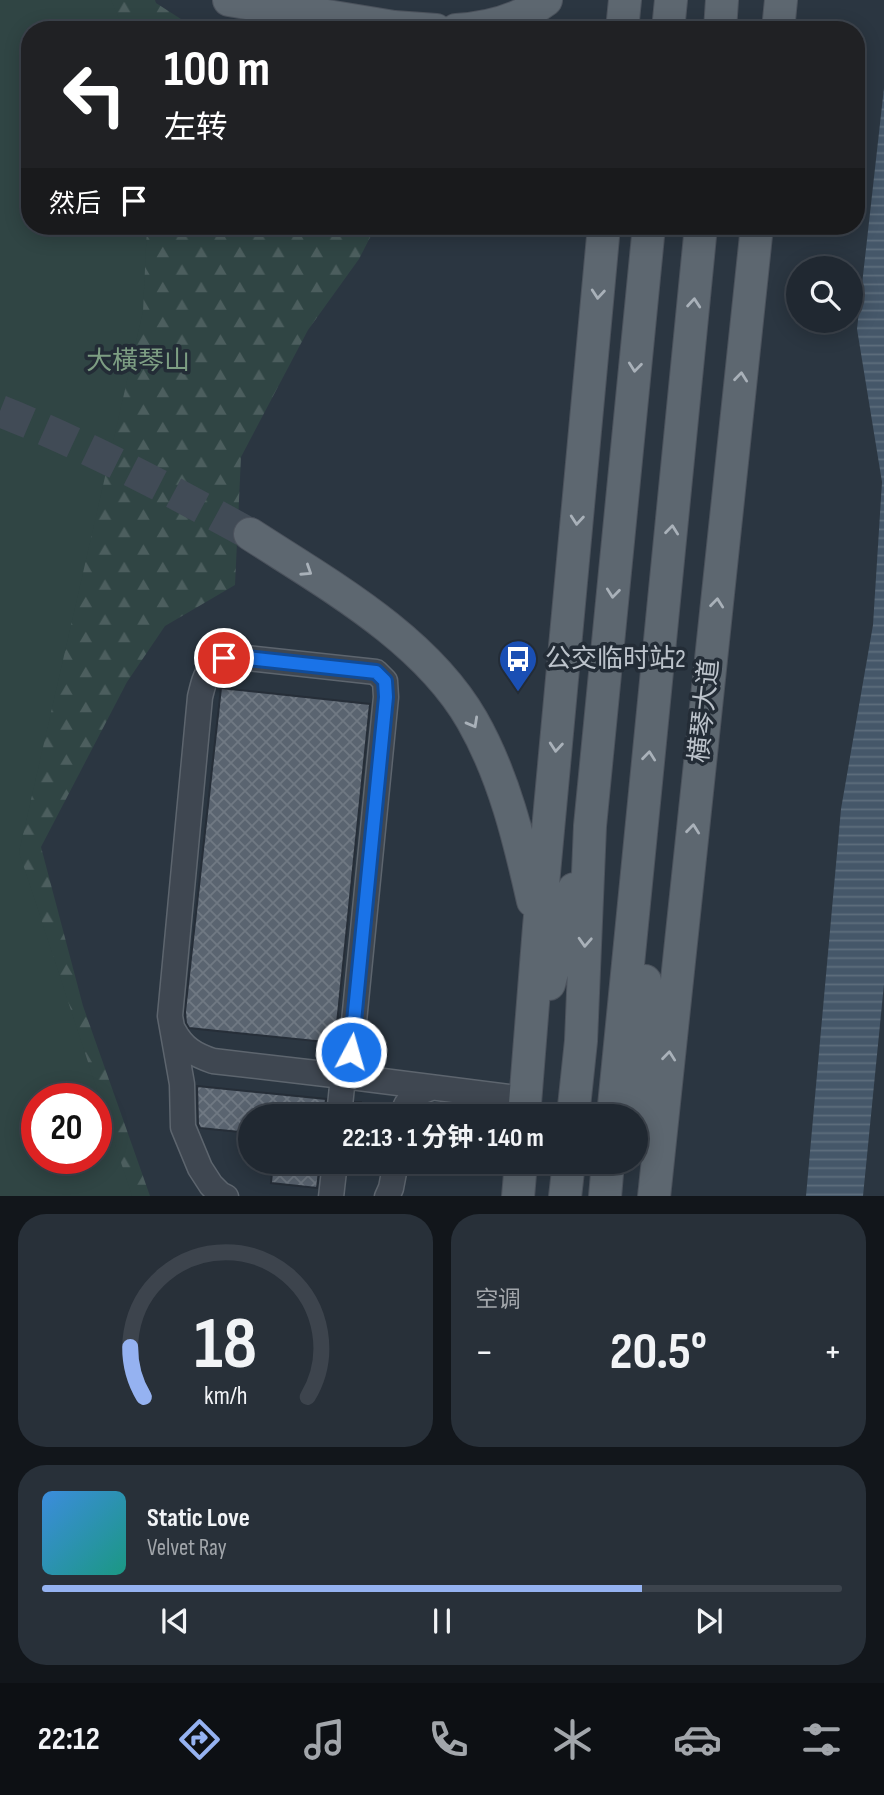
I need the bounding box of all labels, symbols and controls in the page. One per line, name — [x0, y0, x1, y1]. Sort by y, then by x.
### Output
text: 100 m — [164, 41, 270, 100]
icon: left — [49, 49, 140, 140]
text: 左转 — [164, 109, 228, 148]
icon: arrive — [115, 182, 153, 220]
text: 然后 — [49, 189, 101, 220]
map controls — [786, 256, 863, 333]
button: search — [786, 256, 863, 333]
one-way arrow — [591, 289, 606, 300]
one-way arrow — [686, 297, 701, 308]
park label: 大橫琴山 — [86, 346, 190, 377]
one-way arrow — [628, 361, 643, 373]
one-way arrow — [733, 371, 748, 382]
one-way arrow — [570, 515, 585, 526]
one-way arrow — [664, 524, 679, 535]
one-way arrow — [299, 563, 312, 575]
one-way arrow — [606, 588, 621, 599]
one-way arrow — [709, 597, 724, 608]
pin — [194, 628, 254, 688]
bus stop icon: 公交临时站2 — [497, 638, 539, 693]
icon: arrive — [205, 639, 243, 677]
place label: 公交临时站2 — [545, 644, 686, 675]
street label: 横琴大道 — [684, 658, 726, 764]
one-way arrow — [465, 716, 478, 728]
one-way arrow — [549, 742, 564, 753]
one-way arrow — [642, 750, 657, 762]
one-way arrow — [685, 824, 700, 835]
one-way arrow — [578, 937, 593, 948]
position arrow — [314, 1015, 388, 1089]
one-way arrow — [661, 1050, 676, 1061]
speed limit sign: 20 — [21, 1083, 112, 1174]
text: 22:13 · 1 分钟 · 140 m — [342, 1123, 544, 1154]
text: 空调 — [475, 1286, 521, 1314]
text: 18 — [194, 1301, 257, 1389]
text: 20.5° — [610, 1321, 707, 1384]
text: − — [475, 1330, 494, 1375]
text: + — [823, 1330, 842, 1375]
text: km/h — [204, 1380, 247, 1411]
text: Static Love — [147, 1503, 250, 1534]
text: Velvet Ray — [147, 1534, 227, 1562]
icon: previous — [156, 1602, 194, 1640]
icon: pause — [423, 1602, 461, 1640]
icon: next — [690, 1602, 728, 1640]
icon: directions — [175, 1715, 224, 1764]
icon: music — [300, 1715, 349, 1764]
icon: phone — [424, 1715, 473, 1764]
icon: climate — [548, 1715, 597, 1764]
icon: car — [673, 1715, 722, 1764]
icon: filters — [797, 1715, 846, 1764]
text: 22:12 — [38, 1720, 100, 1759]

